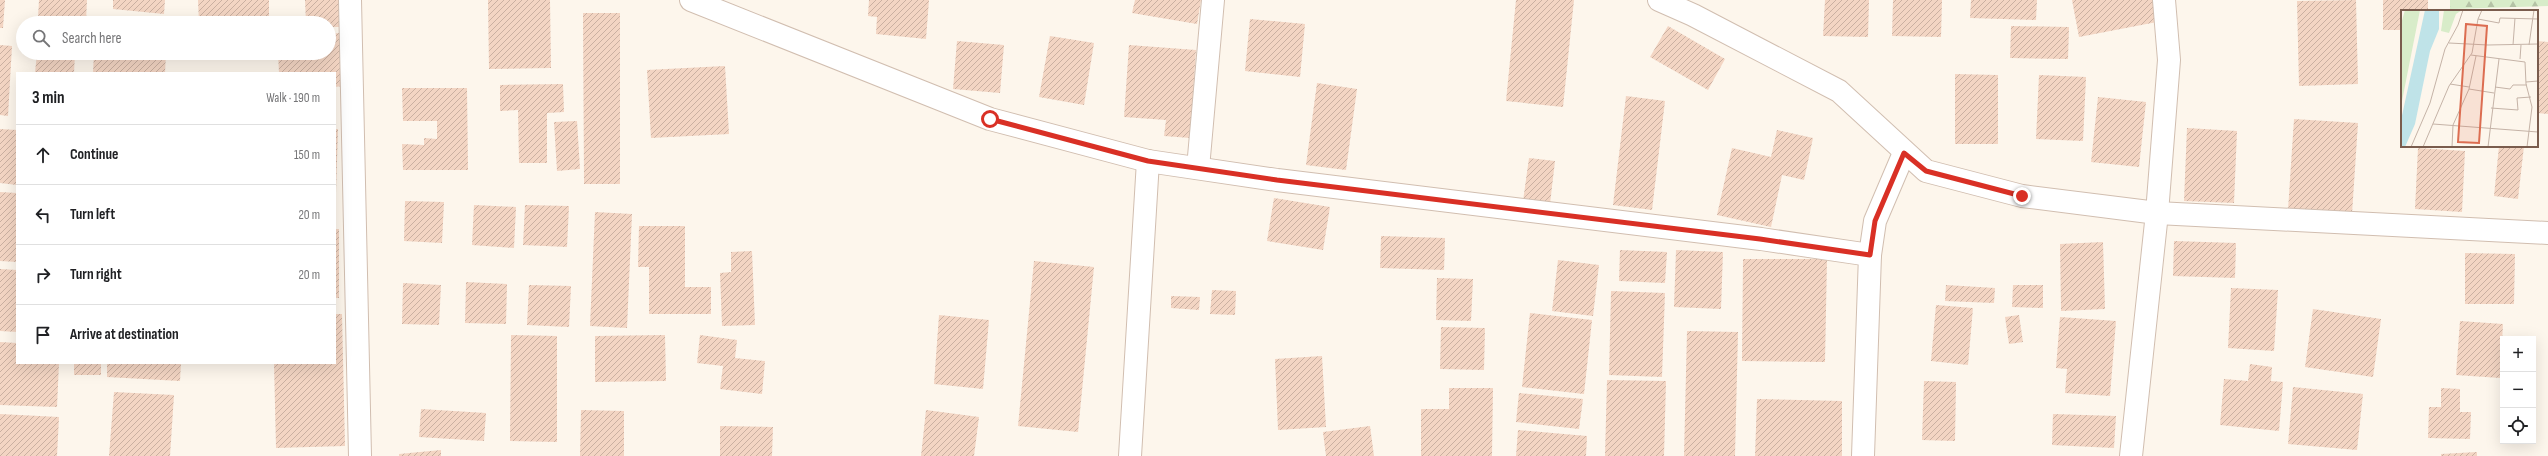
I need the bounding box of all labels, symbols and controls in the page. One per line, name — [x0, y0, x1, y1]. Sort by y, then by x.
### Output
inset map — [2401, 10, 2538, 147]
search box — [16, 16, 336, 60]
icon: search — [30, 27, 52, 49]
text: Search here — [62, 29, 122, 48]
text: 3 min — [32, 88, 65, 108]
text: Walk · 190 m — [266, 90, 320, 106]
route start — [981, 110, 999, 128]
icon: ahead — [32, 144, 54, 166]
text: Continue — [70, 145, 119, 164]
text: 150 m — [294, 147, 320, 163]
route end — [2013, 187, 2031, 205]
icon: left — [32, 204, 54, 226]
text: Turn left — [70, 205, 115, 224]
text: 20 m — [298, 207, 320, 223]
icon: right — [32, 264, 54, 286]
text: Turn right — [70, 265, 122, 284]
text: 20 m — [298, 267, 320, 283]
icon: arrive — [32, 324, 54, 346]
text: Arrive at destination — [70, 325, 179, 344]
map controls — [2500, 336, 2536, 444]
button: + — [2500, 336, 2536, 372]
button: − — [2500, 372, 2536, 408]
button: locate — [2500, 408, 2536, 444]

